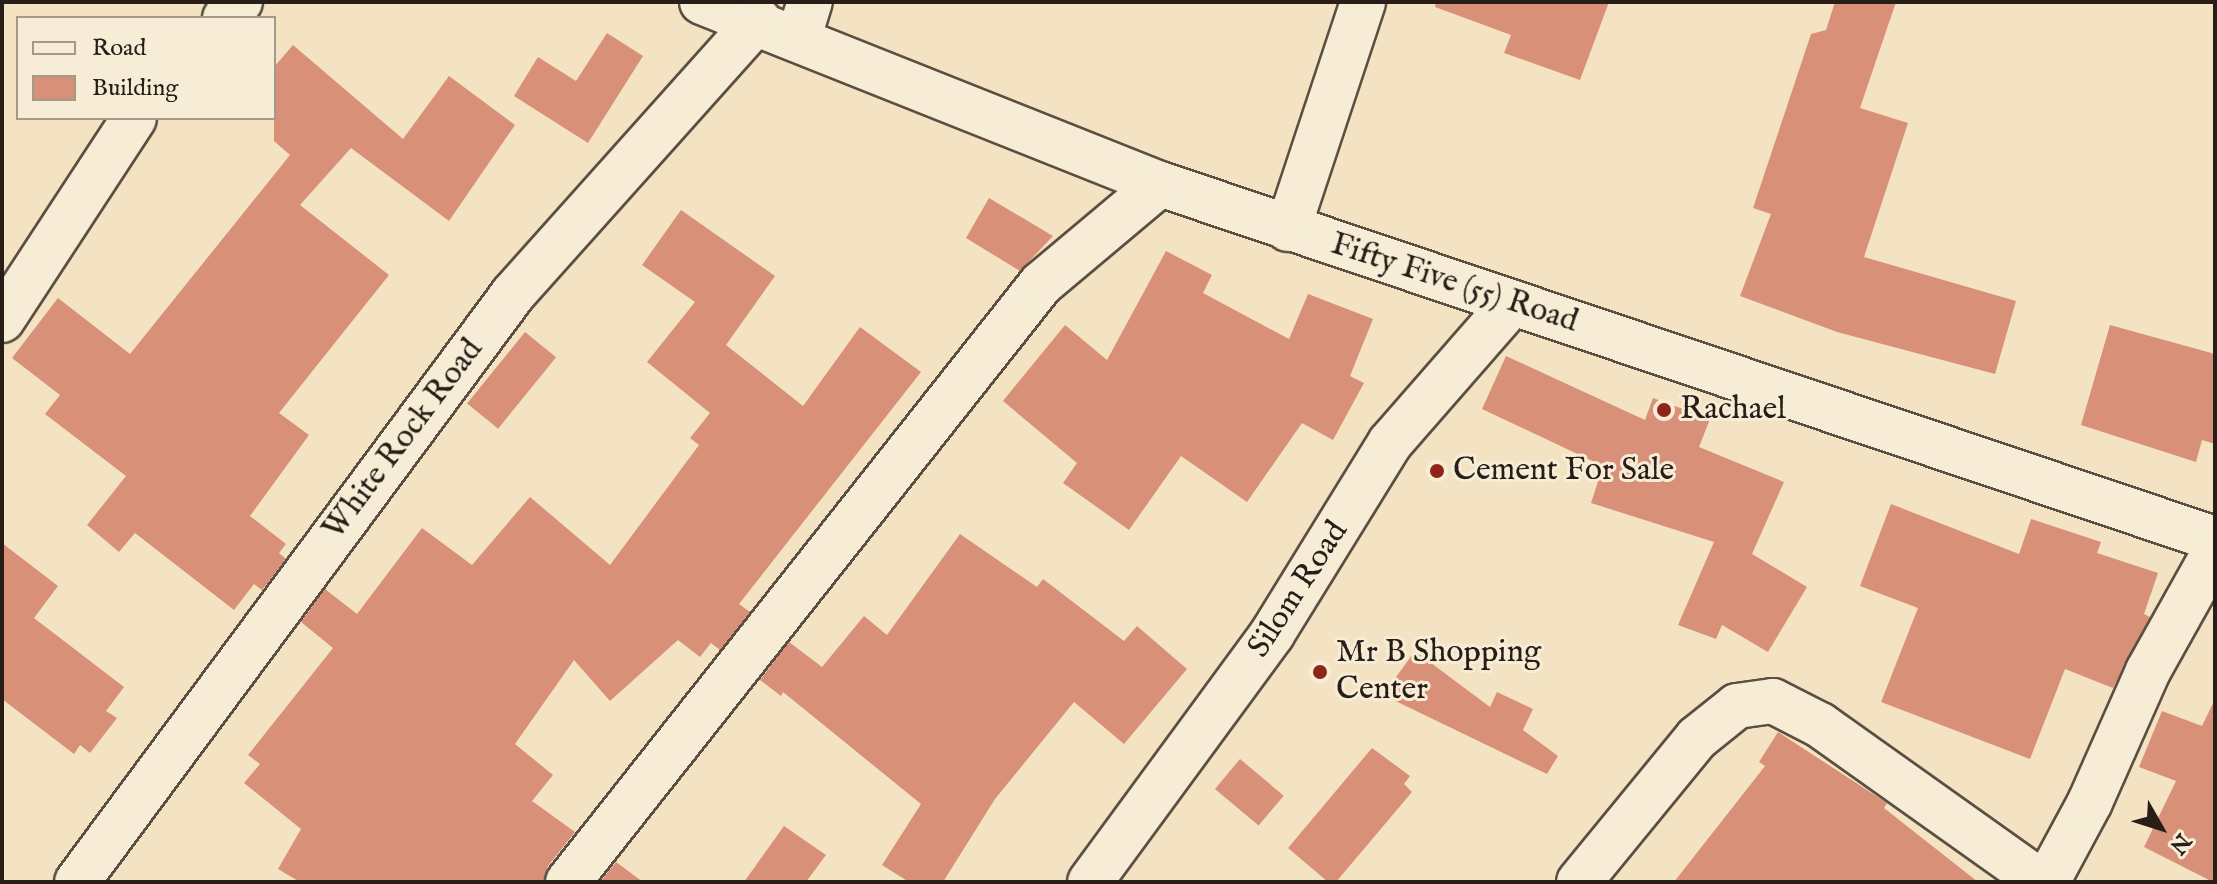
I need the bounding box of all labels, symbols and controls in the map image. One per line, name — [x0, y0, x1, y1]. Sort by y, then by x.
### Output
legend — [16, 16, 276, 120]
text: Road — [92, 33, 146, 64]
text: Building — [92, 73, 178, 104]
street label: Fifty Five (55) Road — [1326, 226, 1582, 342]
street label: White Rock Road — [316, 332, 492, 548]
place label: Rachael — [1680, 391, 1786, 429]
marker: Rachael — [1655, 401, 1673, 419]
place label: Cement For Sale — [1453, 452, 1674, 490]
marker: Cement For Sale — [1428, 462, 1446, 480]
street label: Silom Road — [1241, 515, 1357, 665]
place label: Mr B Shopping Center — [1336, 635, 1541, 710]
marker: Mr B Shopping Center — [1311, 663, 1329, 681]
north arrow — [2121, 788, 2201, 868]
text: N — [2163, 827, 2197, 859]

